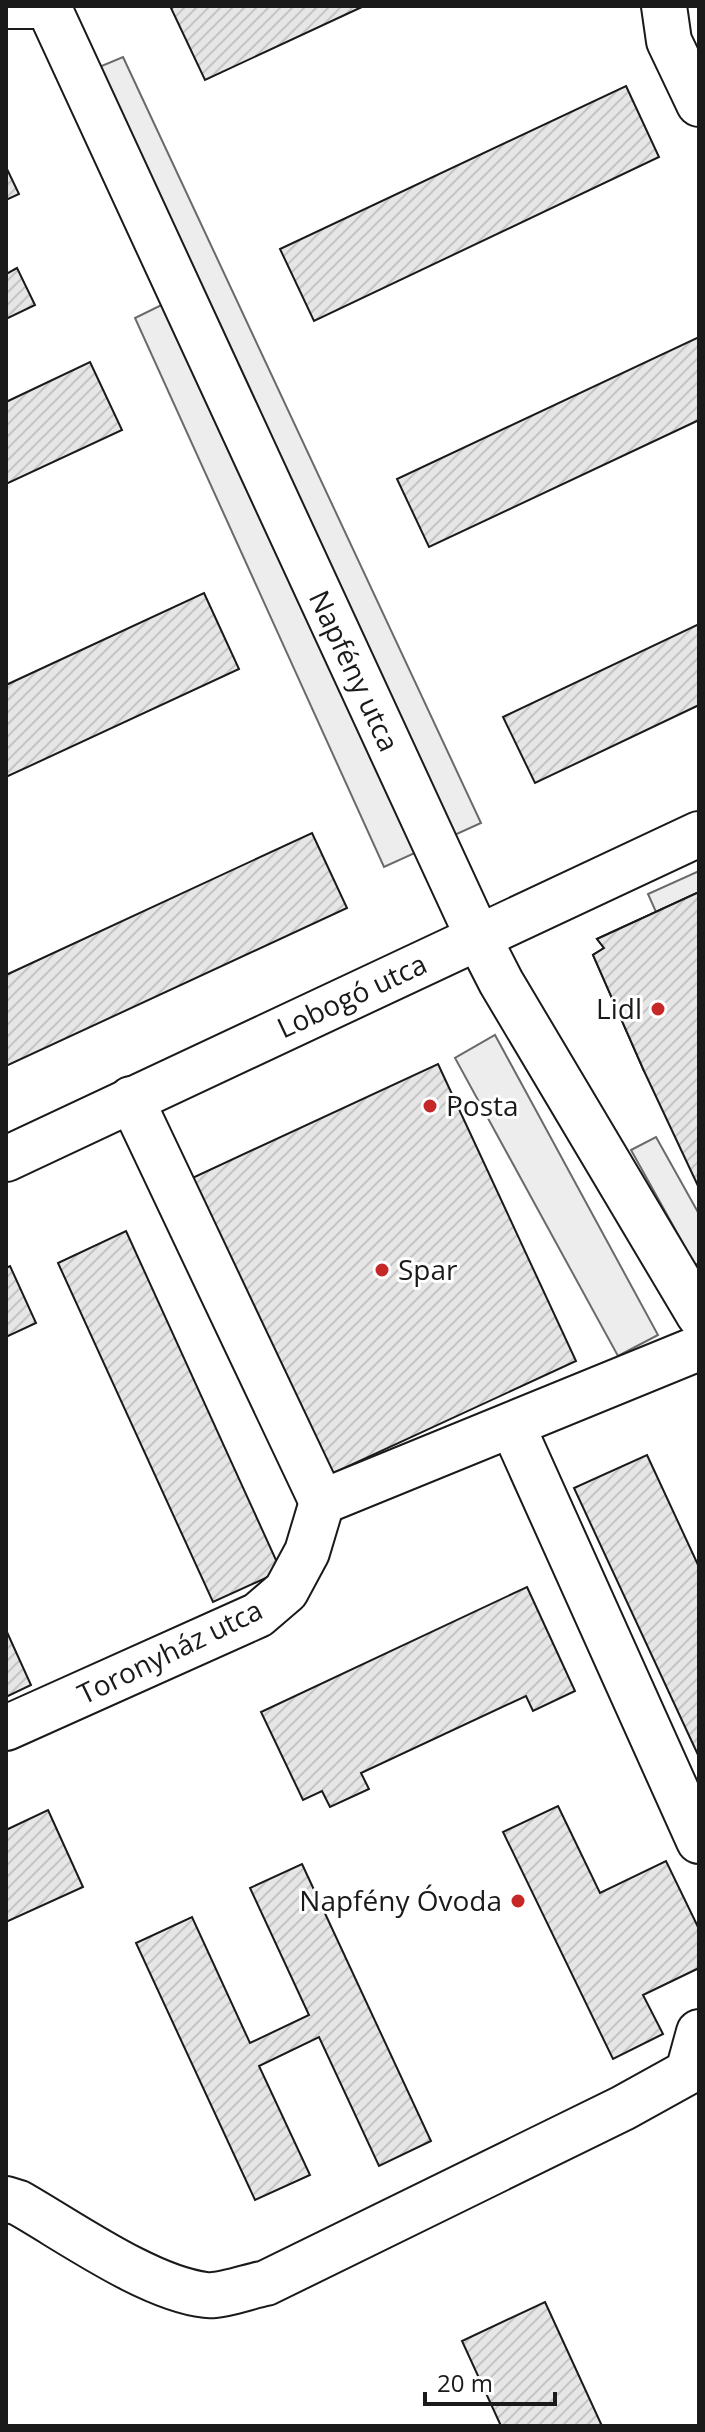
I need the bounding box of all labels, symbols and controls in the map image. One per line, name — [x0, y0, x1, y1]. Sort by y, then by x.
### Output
street label: Napfény utca — [301, 584, 409, 757]
street label: Lobogó utca — [271, 944, 433, 1046]
place label: Lidl — [596, 989, 642, 1027]
marker: Lidl — [649, 1000, 667, 1018]
place label: Posta — [446, 1086, 519, 1124]
marker: Posta — [421, 1097, 439, 1115]
place label: Spar — [398, 1250, 458, 1288]
marker: Spar — [373, 1261, 391, 1279]
street label: Toronyház utca — [71, 1590, 268, 1712]
place label: Napfény Óvoda — [299, 1881, 502, 1919]
marker: Napfény Óvoda — [509, 1892, 527, 1910]
scale bar — [425, 2356, 555, 2406]
text: 20 m — [437, 2366, 493, 2399]

